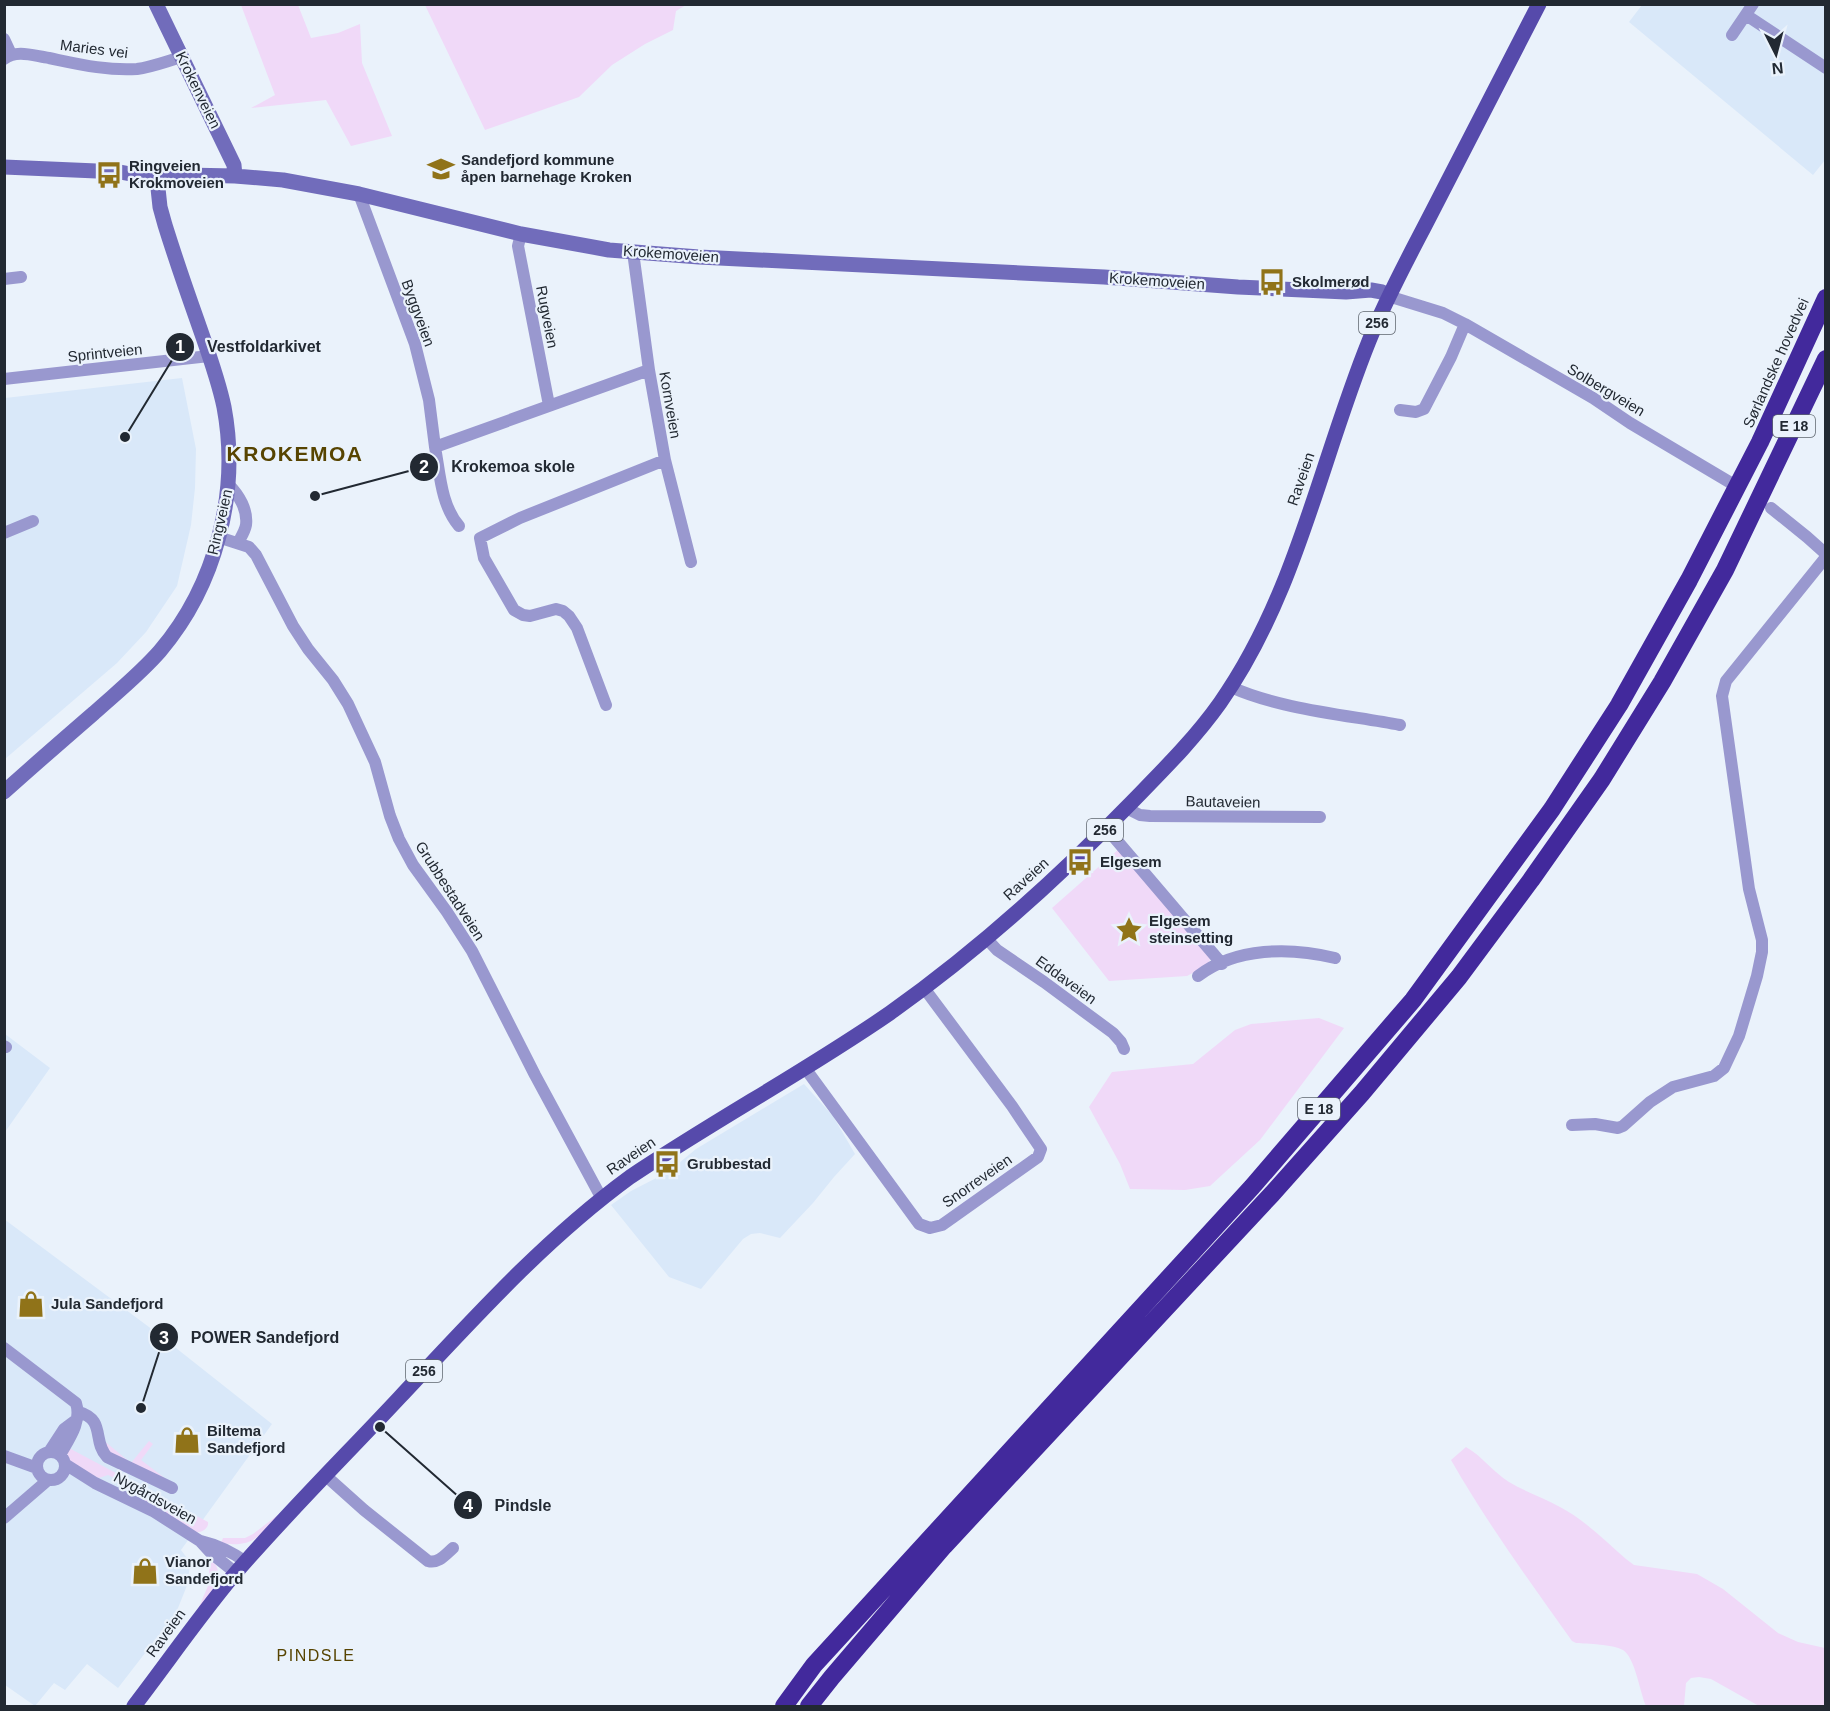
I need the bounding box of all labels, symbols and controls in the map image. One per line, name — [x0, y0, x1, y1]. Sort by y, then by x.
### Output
north arrow — [1746, 24, 1806, 84]
street label: Maries vei — [59, 36, 129, 61]
street label: Krokenveien — [173, 49, 224, 131]
text: N — [1771, 59, 1784, 77]
place label: Sandefjord kommune åpen barnehage Kroken — [461, 151, 632, 185]
school or university icon: Sandefjord kommune åpen barnehage Kroken — [426, 154, 456, 184]
place label: Ringveien Krokmoveien — [129, 157, 224, 191]
bus stop icon: Ringveien Krokmoveien — [94, 160, 124, 190]
street label: Krokemoveien — [623, 242, 719, 265]
bus stop icon: Skolmerød — [1257, 267, 1287, 297]
street label: Krokemoveien — [1109, 269, 1205, 292]
place label: Skolmerød — [1292, 273, 1370, 290]
street label: Byggveien — [399, 277, 438, 349]
street label: Rugveien — [533, 284, 562, 350]
street label: Sørlandske hovedvei — [1739, 295, 1812, 430]
road number: 256 — [1359, 312, 1395, 334]
callout: Vestfoldarkivet — [165, 330, 333, 364]
text: 1 — [175, 337, 185, 357]
text: Vestfoldarkivet — [207, 338, 322, 355]
street label: Sprintveien — [67, 340, 143, 365]
street label: Solbergveien — [1564, 360, 1648, 419]
street label: Kornveien — [656, 370, 685, 440]
road number: E 18 — [1773, 415, 1815, 437]
district label: KROKEMOA — [227, 442, 363, 465]
callout: Krokemoa skole — [409, 450, 587, 484]
street label: Raveien — [1284, 450, 1318, 508]
text: 2 — [419, 457, 429, 477]
text: Krokemoa skole — [451, 458, 575, 475]
street label: Ringveien — [204, 487, 235, 556]
street label: Bautaveien — [1185, 792, 1261, 811]
road number: 256 — [1087, 819, 1123, 841]
street label: Grubbestadveien — [412, 838, 489, 943]
bus stop icon: Elgesem — [1065, 847, 1095, 877]
place label: Elgesem — [1100, 853, 1162, 870]
street label: Raveien — [1000, 854, 1052, 903]
place label: Elgesem steinsetting — [1149, 912, 1233, 946]
place icon: Elgesem steinsetting — [1114, 915, 1144, 945]
street label: Eddaveien — [1033, 952, 1100, 1007]
road number: E 18 — [1298, 1098, 1340, 1120]
street label: Raveien — [603, 1133, 658, 1178]
bus stop icon: Grubbestad — [652, 1149, 682, 1179]
street label: Snorreveien — [939, 1150, 1015, 1211]
place label: Grubbestad — [687, 1155, 771, 1172]
shop icon: Jula Sandefjord — [16, 1289, 46, 1319]
place label: Jula Sandefjord — [51, 1295, 164, 1312]
callout: POWER Sandefjord — [149, 1320, 351, 1354]
text: 3 — [159, 1328, 169, 1348]
text: POWER Sandefjord — [191, 1329, 339, 1346]
road number: 256 — [406, 1360, 442, 1382]
place label: Biltema Sandefjord — [207, 1422, 285, 1456]
shop icon: Biltema Sandefjord — [172, 1425, 202, 1455]
street label: Nygårdsveien — [111, 1468, 199, 1527]
callout: Pindsle — [453, 1488, 564, 1522]
text: 4 — [463, 1496, 473, 1516]
text: Pindsle — [495, 1497, 552, 1514]
place label: Vianor Sandefjord — [165, 1553, 243, 1587]
shop icon: Vianor Sandefjord — [130, 1556, 160, 1586]
street label: Raveien — [143, 1605, 189, 1660]
district label: PINDSLE — [277, 1647, 355, 1664]

